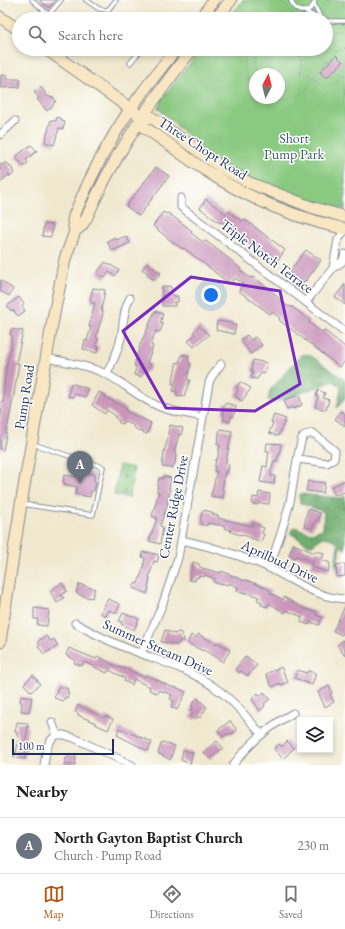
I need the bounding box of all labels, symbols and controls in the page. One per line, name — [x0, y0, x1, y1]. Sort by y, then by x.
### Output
search box — [12, 12, 333, 56]
icon: search — [26, 23, 48, 45]
text: Search here — [58, 25, 123, 44]
north arrow — [249, 68, 285, 104]
street label: Three Chopt Road — [155, 112, 252, 184]
park label: Short Pump Park — [264, 129, 324, 163]
street label: Triple Notch Terrace — [217, 215, 318, 297]
your location — [201, 285, 221, 305]
street label: Pump Road — [10, 362, 38, 431]
pin: A — [67, 451, 93, 484]
street label: Center Ridge Drive — [154, 453, 192, 560]
street label: Aprilbud Drive — [238, 535, 322, 587]
street label: Summer Stream Drive — [100, 615, 216, 680]
map controls — [297, 717, 333, 753]
button: layers — [297, 717, 333, 753]
scale bar — [12, 737, 114, 756]
text: 100 m — [18, 739, 45, 753]
text: Nearby — [16, 780, 68, 802]
text: North Gayton Baptist Church — [54, 828, 243, 847]
text: A — [24, 837, 34, 854]
text: 230 m — [298, 837, 329, 854]
text: Church · Pump Road — [54, 847, 162, 864]
tab: Map — [43, 883, 65, 921]
tab: Directions — [150, 883, 194, 921]
tab: Saved — [279, 883, 302, 921]

